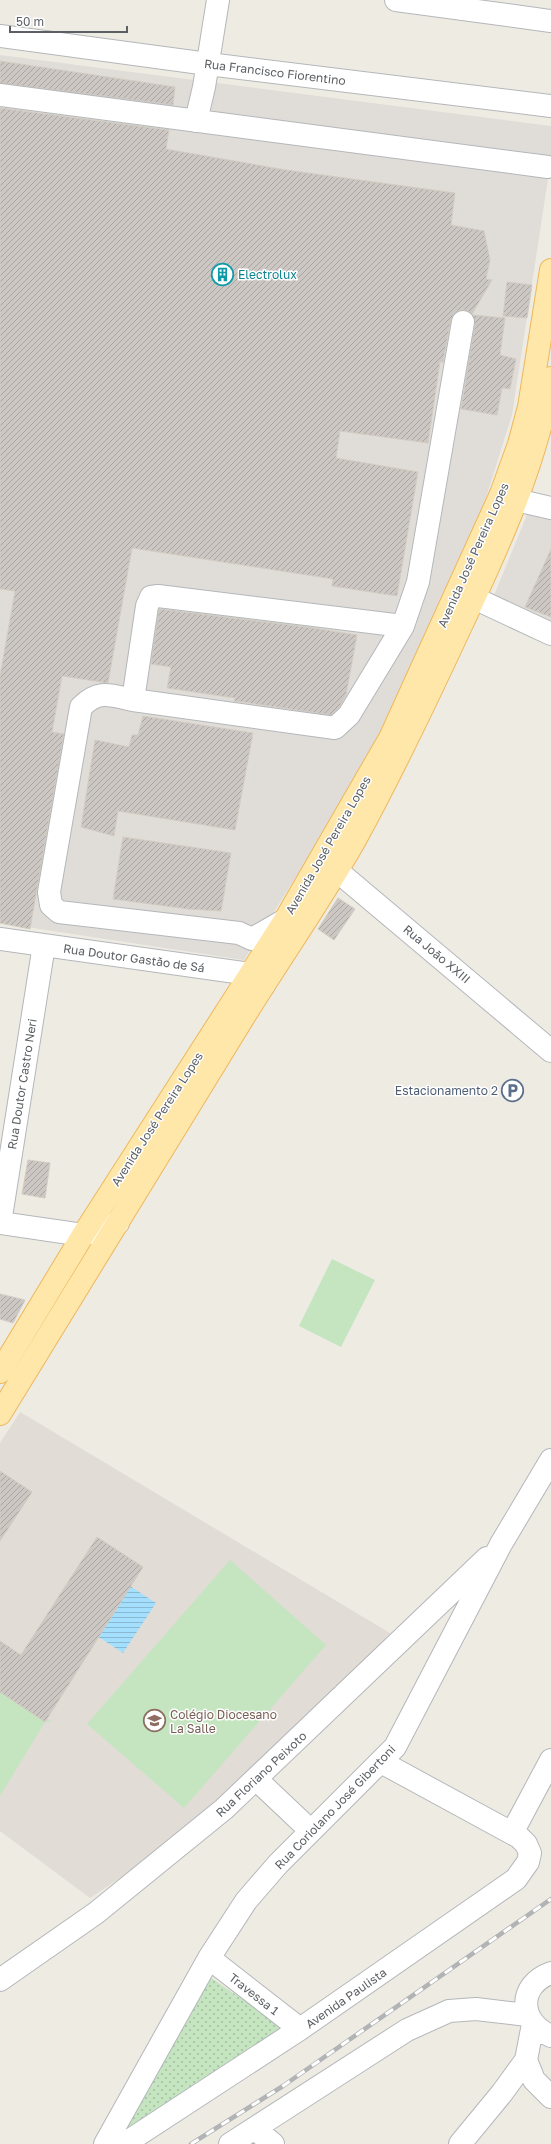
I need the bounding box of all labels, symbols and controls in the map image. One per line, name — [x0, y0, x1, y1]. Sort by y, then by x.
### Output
scale bar — [10, 8, 127, 34]
text: 50 m — [16, 14, 44, 29]
street label: Rua Francisco Fiorentino — [203, 56, 347, 88]
building icon: Electrolux — [209, 261, 235, 287]
place label: Electrolux — [238, 267, 297, 282]
street label: Avenida José Pereira Lopes — [434, 480, 512, 630]
street label: Avenida José Pereira Lopes — [282, 773, 374, 917]
street label: Rua João XXIII — [400, 922, 474, 986]
street label: Rua Doutor Gastão de Sá — [62, 941, 206, 975]
street label: Rua Doutor Castro Neri — [4, 1017, 40, 1151]
street label: Avenida José Pereira Lopes — [108, 1049, 206, 1189]
parking icon: Estacionamento 2 — [500, 1077, 526, 1103]
place label: Estacionamento 2 — [395, 1083, 498, 1098]
place label: Colégio Diocesano La Salle — [170, 1707, 277, 1736]
school or university icon: Colégio Diocesano La Salle — [141, 1708, 167, 1734]
street label: Rua Floriano Peixoto — [212, 1728, 310, 1820]
street label: Rua Coriolano José Gibertoni — [271, 1742, 399, 1872]
street label: Avenida Paulista — [303, 1965, 389, 2031]
street label: Travessa 1 — [226, 1970, 282, 2018]

